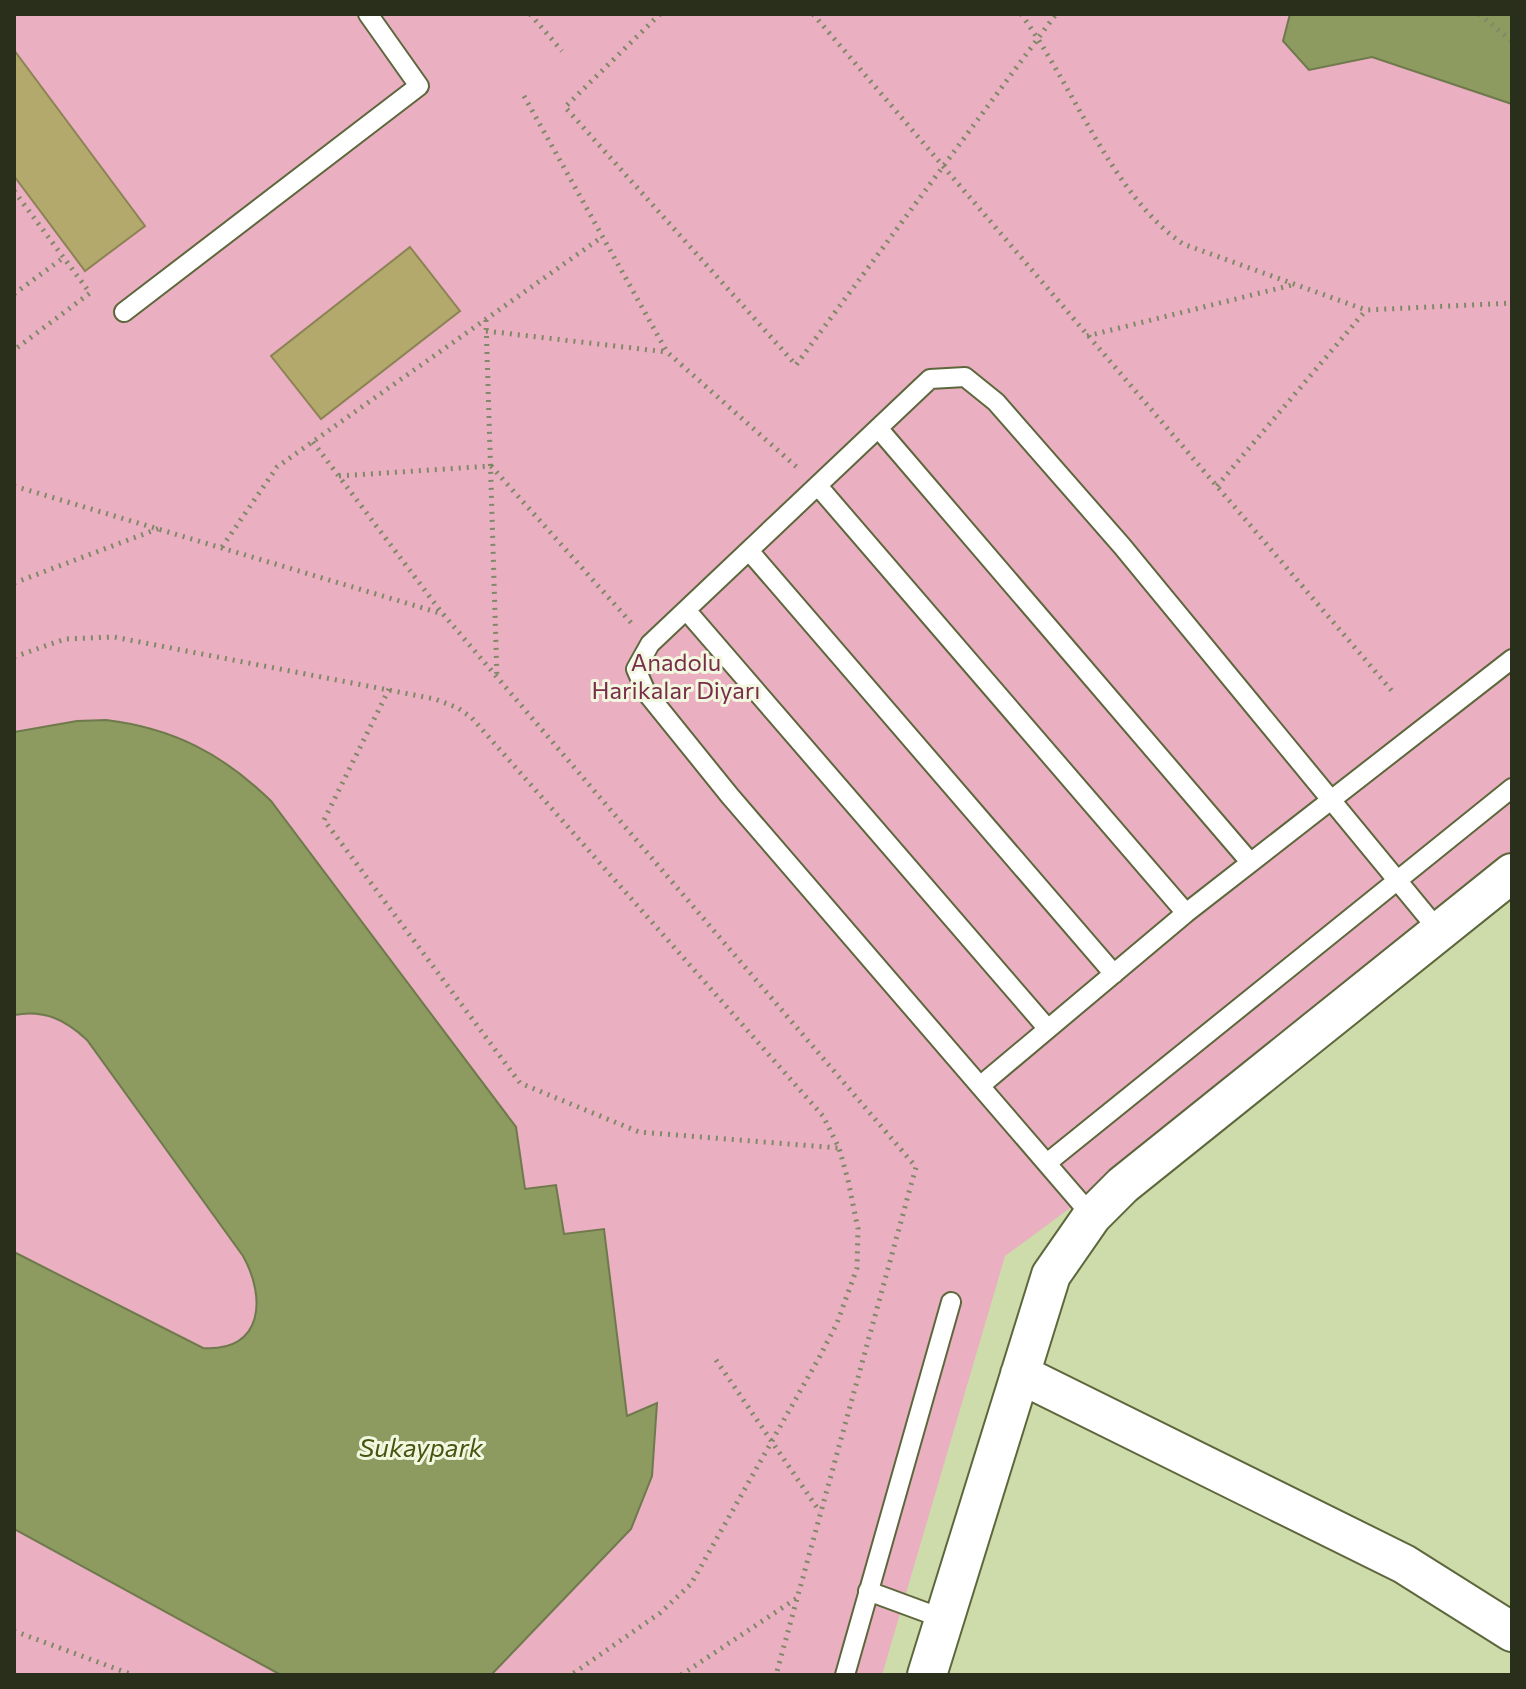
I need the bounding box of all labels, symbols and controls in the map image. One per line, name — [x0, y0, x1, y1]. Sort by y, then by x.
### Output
park label: Anadolu Harikalar Diyarı — [591, 647, 761, 704]
water label: Sukaypark — [359, 1431, 484, 1462]

